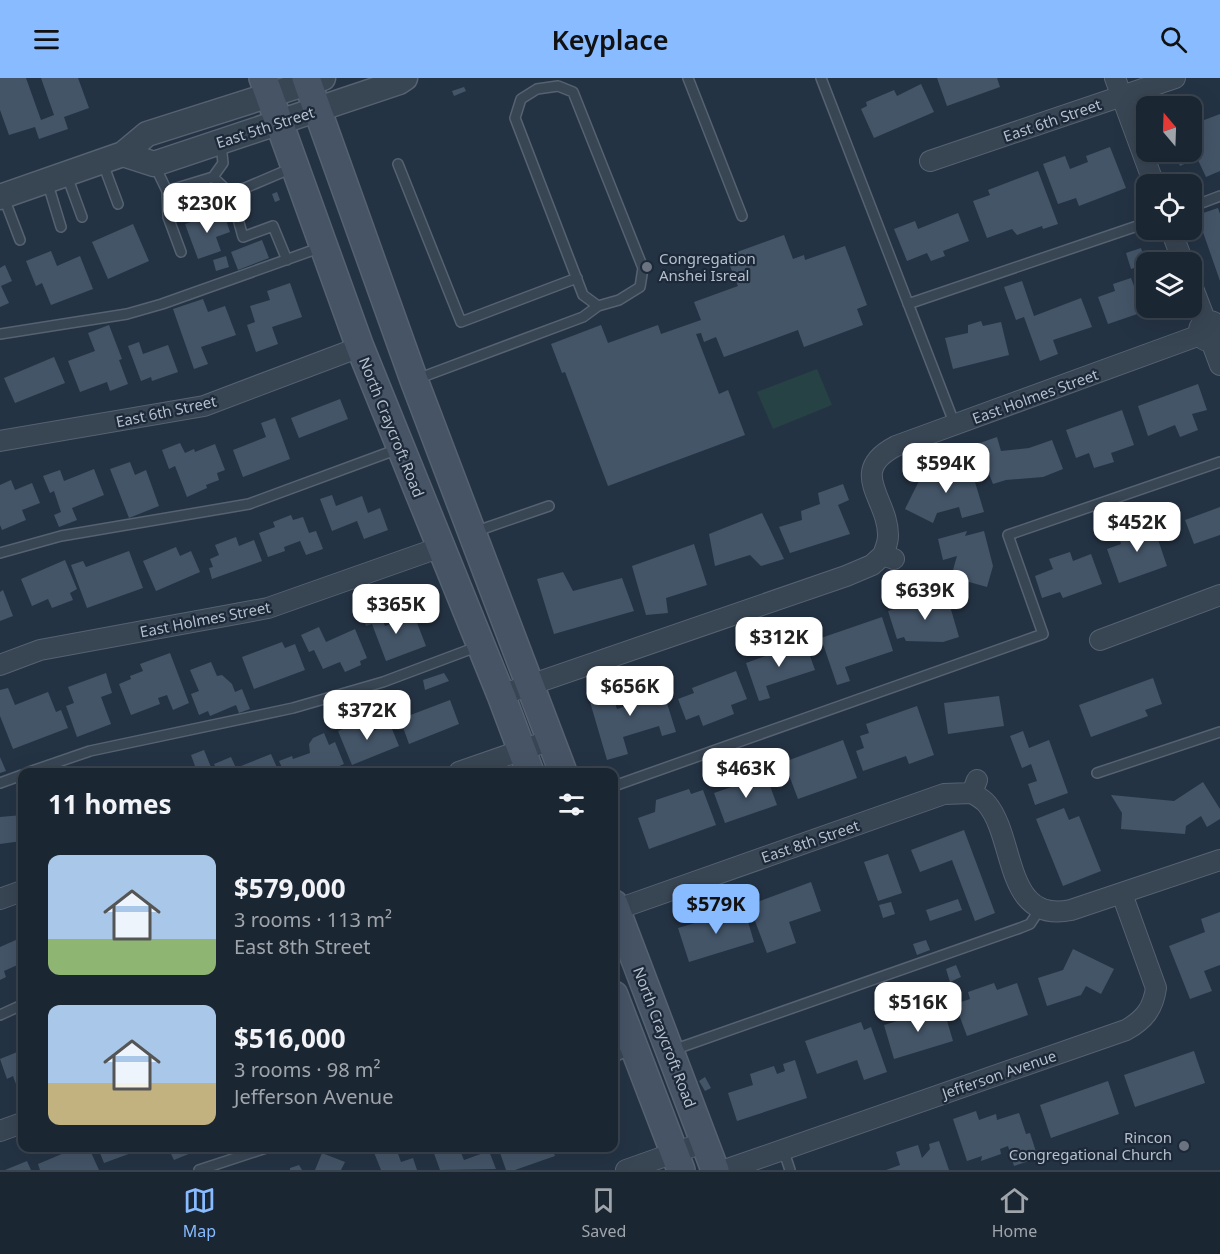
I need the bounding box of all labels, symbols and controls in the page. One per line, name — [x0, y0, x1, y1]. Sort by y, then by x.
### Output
text: Keyplace — [551, 21, 669, 58]
icon: menu — [30, 23, 63, 56]
icon: search — [1157, 23, 1190, 56]
street label: East 6th Street — [1000, 94, 1104, 146]
north arrow — [1136, 96, 1202, 162]
map controls — [1136, 96, 1202, 318]
street label: East 5th Street — [213, 102, 317, 152]
button: locate — [1136, 174, 1202, 240]
pin: $230K — [165, 183, 249, 234]
text: $230K — [177, 189, 237, 216]
place label: Congregation Anshei Isreal — [659, 248, 756, 285]
button: layers — [1136, 252, 1202, 318]
marker: Congregation Anshei Isreal — [640, 260, 654, 274]
street label: North Craycroft Road — [355, 354, 429, 500]
street label: East Holmes Street — [969, 364, 1101, 428]
street label: East 6th Street — [114, 390, 219, 431]
pin: $594K — [904, 443, 988, 494]
text: $594K — [916, 449, 976, 476]
pin: $452K — [1095, 502, 1179, 553]
text: $452K — [1107, 508, 1167, 535]
pin: $639K — [883, 570, 967, 621]
text: $639K — [895, 576, 955, 603]
pin: $365K — [354, 584, 438, 635]
text: $365K — [366, 590, 426, 617]
street label: East Holmes Street — [138, 596, 273, 641]
pin: $312K — [737, 617, 821, 668]
text: $312K — [749, 623, 809, 650]
pin: $656K — [588, 666, 672, 717]
text: $656K — [600, 672, 660, 699]
pin: $372K — [325, 690, 409, 741]
text: $372K — [337, 696, 397, 723]
pin: $463K — [704, 748, 788, 799]
text: $463K — [716, 754, 776, 781]
text: 11 homes — [48, 786, 172, 822]
icon: filters — [555, 788, 588, 821]
street label: East 8th Street — [758, 815, 862, 867]
text: $579,000 — [234, 870, 346, 906]
icon: home — [96, 879, 168, 951]
pin: $579K — [674, 884, 758, 935]
text: $579K — [686, 890, 746, 917]
text: 3 rooms · 113 m² — [234, 906, 392, 933]
text: East 8th Street — [234, 933, 370, 960]
street label: North Craycroft Road — [629, 964, 701, 1110]
pin: $516K — [876, 982, 960, 1033]
text: $516K — [888, 988, 948, 1015]
text: $516,000 — [234, 1020, 346, 1056]
icon: home — [96, 1029, 168, 1101]
street label: Jefferson Avenue — [937, 1045, 1059, 1104]
text: 3 rooms · 98 m² — [234, 1056, 381, 1083]
text: Jefferson Avenue — [234, 1083, 394, 1110]
place label: Rincon Congregational Church — [1009, 1127, 1172, 1164]
marker: Rincon Congregational Church — [1177, 1139, 1191, 1153]
tab: Map — [183, 1184, 216, 1242]
tab: Saved — [582, 1184, 626, 1242]
tab: Home — [992, 1184, 1037, 1242]

